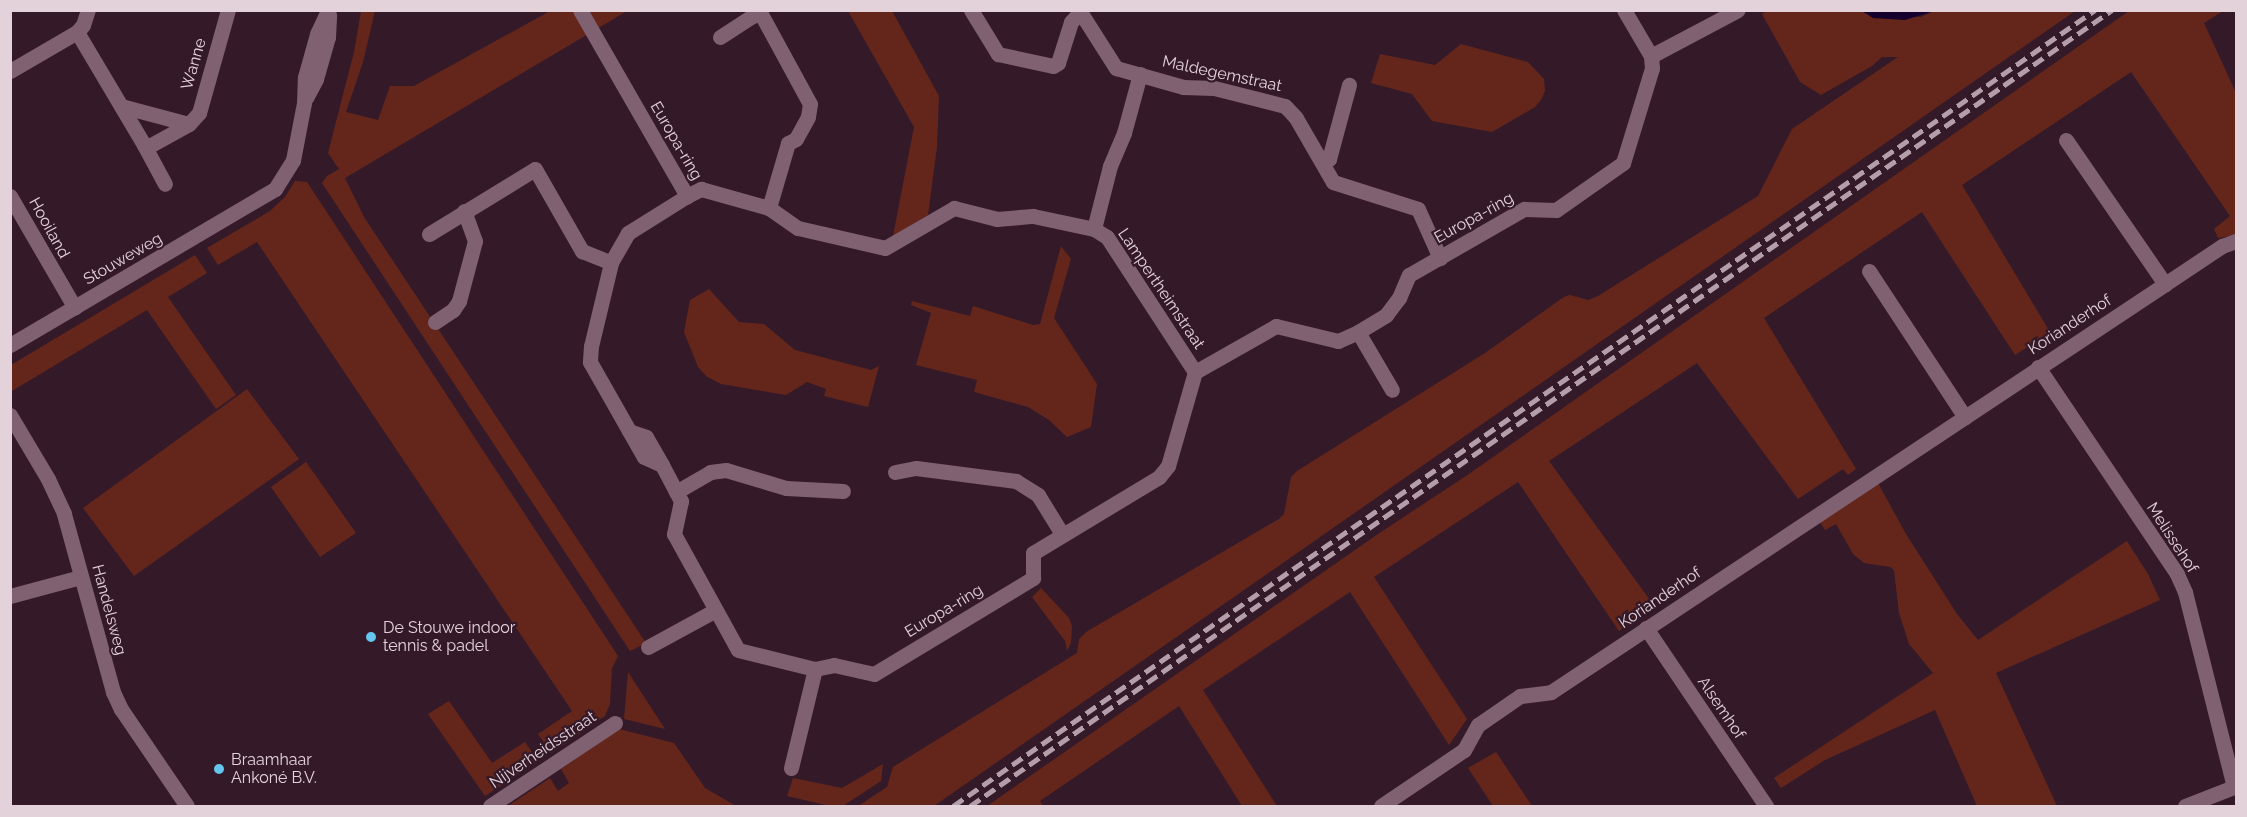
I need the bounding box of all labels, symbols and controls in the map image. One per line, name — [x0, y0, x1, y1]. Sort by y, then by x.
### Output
street label: Wanne — [178, 36, 210, 92]
street label: Maldegemstraat — [1160, 52, 1284, 96]
street label: Europa-ring — [646, 98, 706, 184]
street label: Europa-ring — [1431, 188, 1517, 248]
street label: Hooiland — [24, 194, 74, 262]
street label: Lampertheimstraat — [1114, 225, 1208, 353]
street label: Stouweweg — [80, 229, 166, 289]
street label: Korianderhof — [2025, 291, 2115, 359]
street label: Melissehof — [2142, 499, 2202, 577]
street label: Handelsweg — [88, 563, 130, 657]
street label: Korianderhof — [1615, 563, 1705, 633]
street label: Europa-ring — [902, 580, 986, 642]
place label: De Stouwe indoor tennis & padel — [383, 618, 515, 656]
marker: De Stouwe indoor tennis & padel — [364, 630, 378, 644]
street label: Alsemhof — [1693, 673, 1749, 743]
street label: Nijverheidsstraat — [486, 707, 600, 793]
place label: Braamhaar Ankoné B.V. — [231, 750, 317, 788]
marker: Braamhaar Ankoné B.V. — [212, 762, 226, 776]

